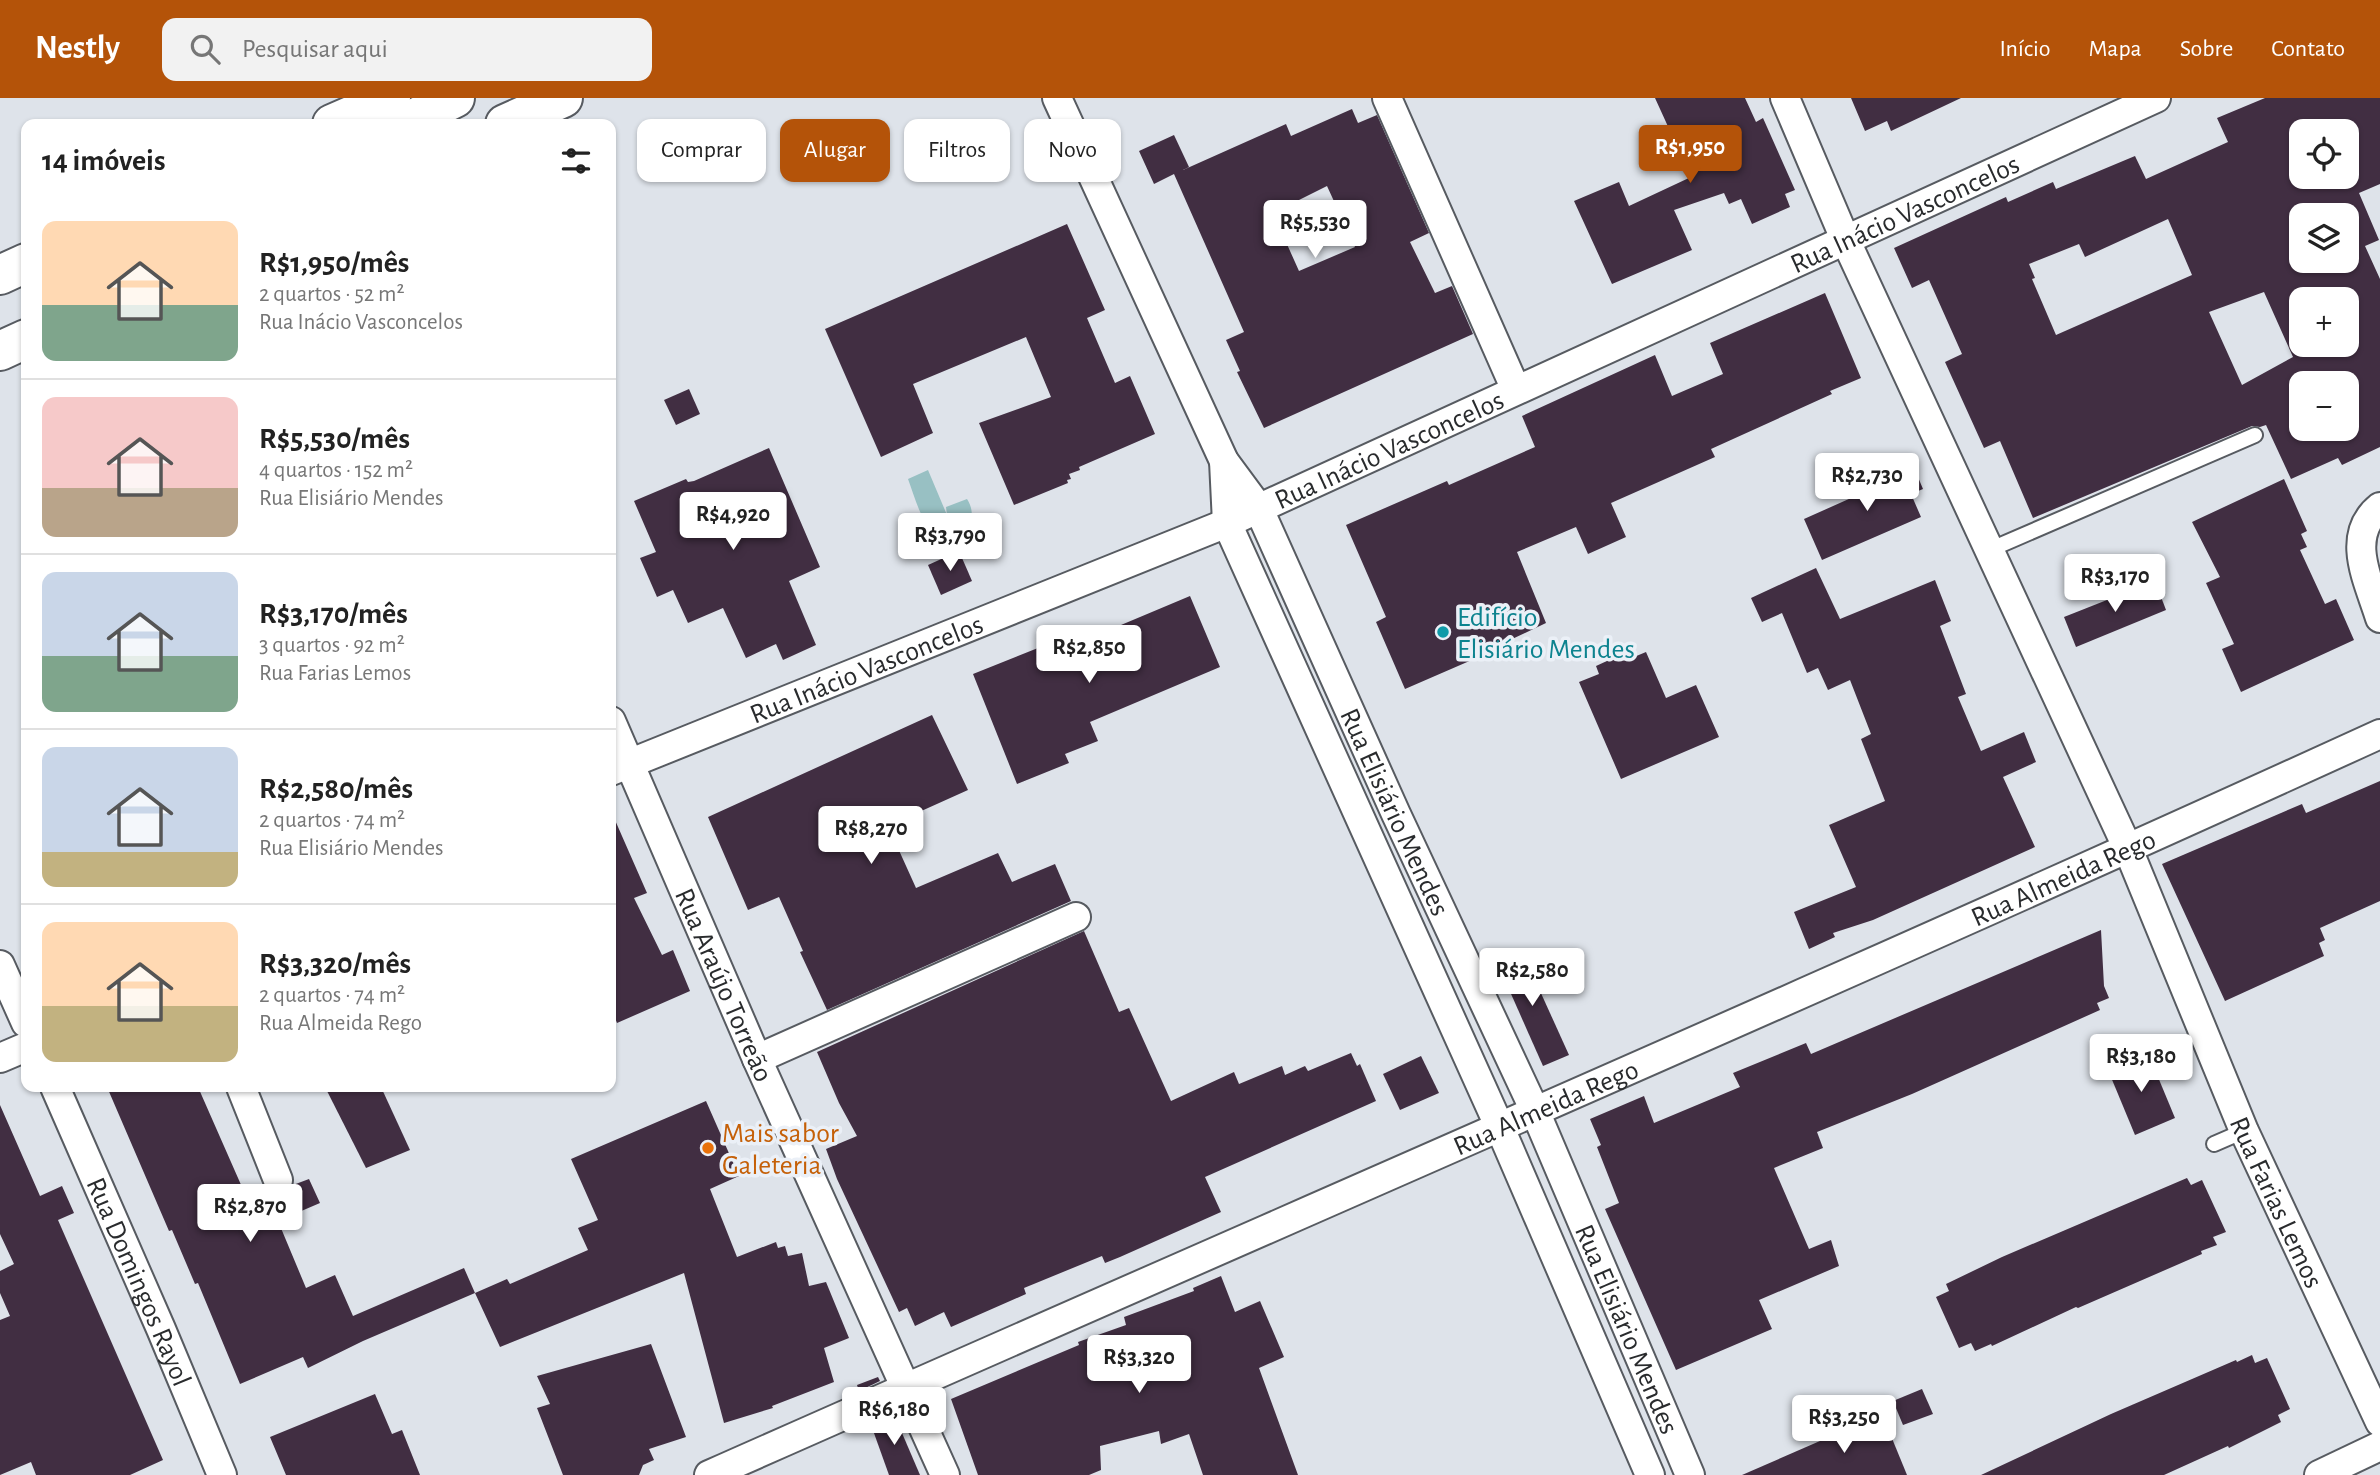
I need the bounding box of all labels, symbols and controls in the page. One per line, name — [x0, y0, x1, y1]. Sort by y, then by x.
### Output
search box — [162, 18, 652, 81]
icon: search — [186, 30, 224, 68]
text: Nestly — [35, 32, 120, 65]
text: Pesquisar aqui — [242, 36, 388, 62]
text: Início — [1999, 37, 2051, 61]
text: Mapa — [2089, 37, 2142, 61]
text: Sobre — [2180, 37, 2233, 61]
text: Contato — [2271, 37, 2345, 61]
chip: Comprar — [637, 119, 766, 182]
chip: Alugar — [780, 119, 890, 182]
chip: Filtros — [904, 119, 1010, 182]
chip: Novo — [1024, 119, 1121, 182]
map controls — [2289, 119, 2359, 441]
button: locate — [2289, 119, 2359, 189]
pin: R$1,950 — [1625, 126, 1755, 185]
text: R$1,950 — [1655, 136, 1725, 159]
icon: filters — [557, 142, 595, 180]
text: 14 imóveis — [42, 146, 165, 176]
street label: Rua Inácio Vasconcelos — [1786, 151, 2024, 279]
pin: R$5,530 — [1250, 200, 1380, 260]
button: layers — [2289, 203, 2359, 273]
text: R$5,530 — [1280, 211, 1350, 234]
text: R$1,950/mês — [259, 248, 409, 278]
icon: home — [98, 249, 182, 333]
text: 2 quartos · 52 m² — [259, 283, 405, 306]
button: + — [2289, 287, 2359, 357]
text: Rua Inácio Vasconcelos — [259, 311, 463, 334]
button: − — [2289, 371, 2359, 441]
street label: Rua Inácio Vasconcelos — [1271, 386, 1508, 515]
text: R$5,530/mês — [259, 424, 410, 454]
icon: home — [98, 425, 182, 509]
pin: R$2,730 — [1802, 454, 1932, 513]
text: 4 quartos · 152 m² — [259, 459, 413, 482]
text: R$2,730 — [1831, 464, 1903, 487]
text: Rua Elisiário Mendes — [259, 487, 444, 510]
pin: R$4,920 — [668, 492, 798, 552]
text: R$4,920 — [696, 503, 770, 526]
pin: R$3,790 — [885, 514, 1015, 573]
text: R$3,790 — [914, 524, 986, 547]
pin: R$3,170 — [2050, 554, 2180, 614]
text: R$3,170 — [2080, 565, 2150, 588]
text: R$3,170/mês — [259, 599, 408, 629]
icon: home — [98, 600, 182, 684]
place label: Edifício Elisiário Mendes — [1457, 604, 1635, 664]
street label: Rua Inácio Vasconcelos — [746, 611, 987, 730]
marker: Edifício Elisiário Mendes — [1435, 624, 1451, 640]
pin: R$2,850 — [1024, 626, 1154, 685]
text: 3 quartos · 92 m² — [259, 634, 405, 657]
text: R$2,850 — [1052, 636, 1126, 659]
text: Rua Farias Lemos — [259, 662, 411, 685]
street label: Rua Elisiário Mendes — [1334, 704, 1454, 920]
text: R$2,580/mês — [259, 774, 413, 804]
icon: home — [98, 775, 182, 859]
pin: R$8,270 — [806, 806, 936, 866]
text: 2 quartos · 74 m² — [259, 809, 405, 832]
text: R$8,270 — [834, 817, 908, 840]
street label: Rua Almeida Rego — [1967, 826, 2160, 932]
text: Rua Elisiário Mendes — [259, 837, 444, 860]
street label: Rua Araújo Torreão — [669, 884, 777, 1086]
pin: R$2,580 — [1467, 948, 1597, 1008]
text: R$3,320/mês — [259, 949, 411, 979]
icon: home — [98, 950, 182, 1034]
text: R$2,580 — [1495, 959, 1569, 982]
text: 2 quartos · 74 m² — [259, 984, 405, 1007]
text: Rua Almeida Rego — [259, 1012, 422, 1035]
pin: R$3,180 — [2076, 1034, 2206, 1094]
text: R$3,180 — [2106, 1045, 2176, 1068]
street label: Rua Almeida Rego — [1450, 1056, 1643, 1161]
street label: Rua Farias Lemos — [2224, 1113, 2327, 1293]
place label: Mais sabor Galeteria — [722, 1120, 839, 1180]
marker: Mais sabor Galeteria — [700, 1140, 716, 1156]
street label: Rua Domingos Rayol — [80, 1174, 195, 1390]
pin: R$2,870 — [185, 1184, 315, 1244]
text: R$2,870 — [213, 1195, 287, 1218]
street label: Rua Elisiário Mendes — [1569, 1221, 1683, 1438]
pin: R$3,320 — [1074, 1336, 1204, 1395]
text: R$3,320 — [1103, 1346, 1175, 1369]
pin: R$6,180 — [829, 1388, 959, 1447]
pin: R$3,250 — [1779, 1396, 1909, 1455]
text: R$6,180 — [858, 1398, 930, 1421]
text: R$3,250 — [1808, 1406, 1880, 1429]

